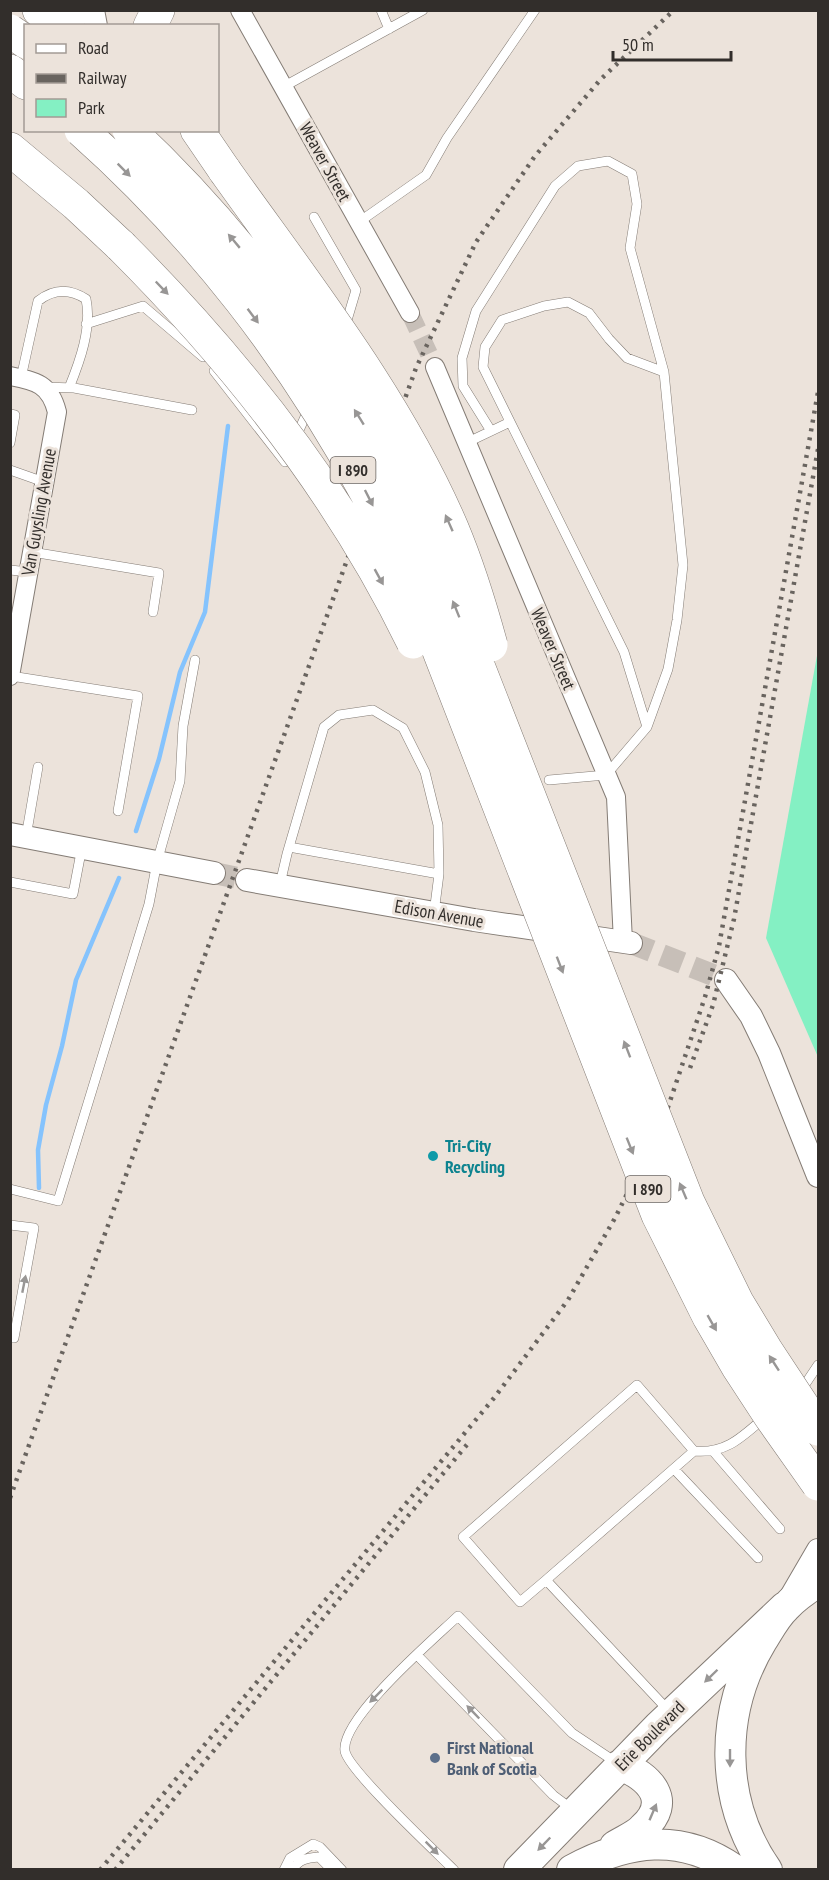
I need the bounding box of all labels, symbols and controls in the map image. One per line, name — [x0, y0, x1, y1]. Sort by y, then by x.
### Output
legend — [24, 24, 219, 132]
scale bar — [613, 24, 732, 62]
text: 50 m — [622, 33, 654, 56]
text: Road — [78, 36, 109, 59]
text: Railway — [78, 66, 127, 89]
text: Park — [78, 96, 105, 119]
street label: Weaver Street — [294, 118, 356, 205]
one-way arrow — [117, 163, 131, 177]
one-way arrow — [228, 234, 241, 249]
one-way arrow — [154, 280, 168, 294]
one-way arrow — [247, 308, 259, 324]
one-way arrow — [354, 409, 365, 425]
street label: Van Guysling Avenue — [16, 447, 61, 578]
road number: I 890 — [330, 457, 376, 483]
one-way arrow — [364, 490, 374, 507]
one-way arrow — [444, 514, 454, 532]
one-way arrow — [374, 569, 384, 586]
one-way arrow — [451, 600, 461, 618]
street label: Weaver Street — [526, 604, 581, 693]
street label: Edison Avenue — [393, 894, 485, 933]
one-way arrow — [555, 956, 565, 974]
one-way arrow — [622, 1040, 631, 1058]
place label: Tri-City Recycling — [445, 1134, 505, 1178]
one-way arrow — [625, 1138, 635, 1156]
marker: Tri-City Recycling — [426, 1149, 440, 1163]
road number: I 890 — [626, 1176, 670, 1202]
one-way arrow — [678, 1182, 687, 1200]
one-way arrow — [20, 1274, 29, 1293]
one-way arrow — [707, 1315, 718, 1331]
one-way arrow — [769, 1355, 780, 1372]
one-way arrow — [704, 1669, 719, 1683]
one-way arrow — [369, 1689, 383, 1703]
street label: Erie Boulevard — [610, 1696, 690, 1776]
one-way arrow — [466, 1705, 480, 1719]
place label: First National Bank of Scotia — [447, 1736, 537, 1780]
one-way arrow — [725, 1748, 735, 1767]
marker: First National Bank of Scotia — [428, 1751, 442, 1765]
one-way arrow — [648, 1803, 658, 1821]
one-way arrow — [537, 1836, 551, 1850]
one-way arrow — [424, 1840, 438, 1854]

